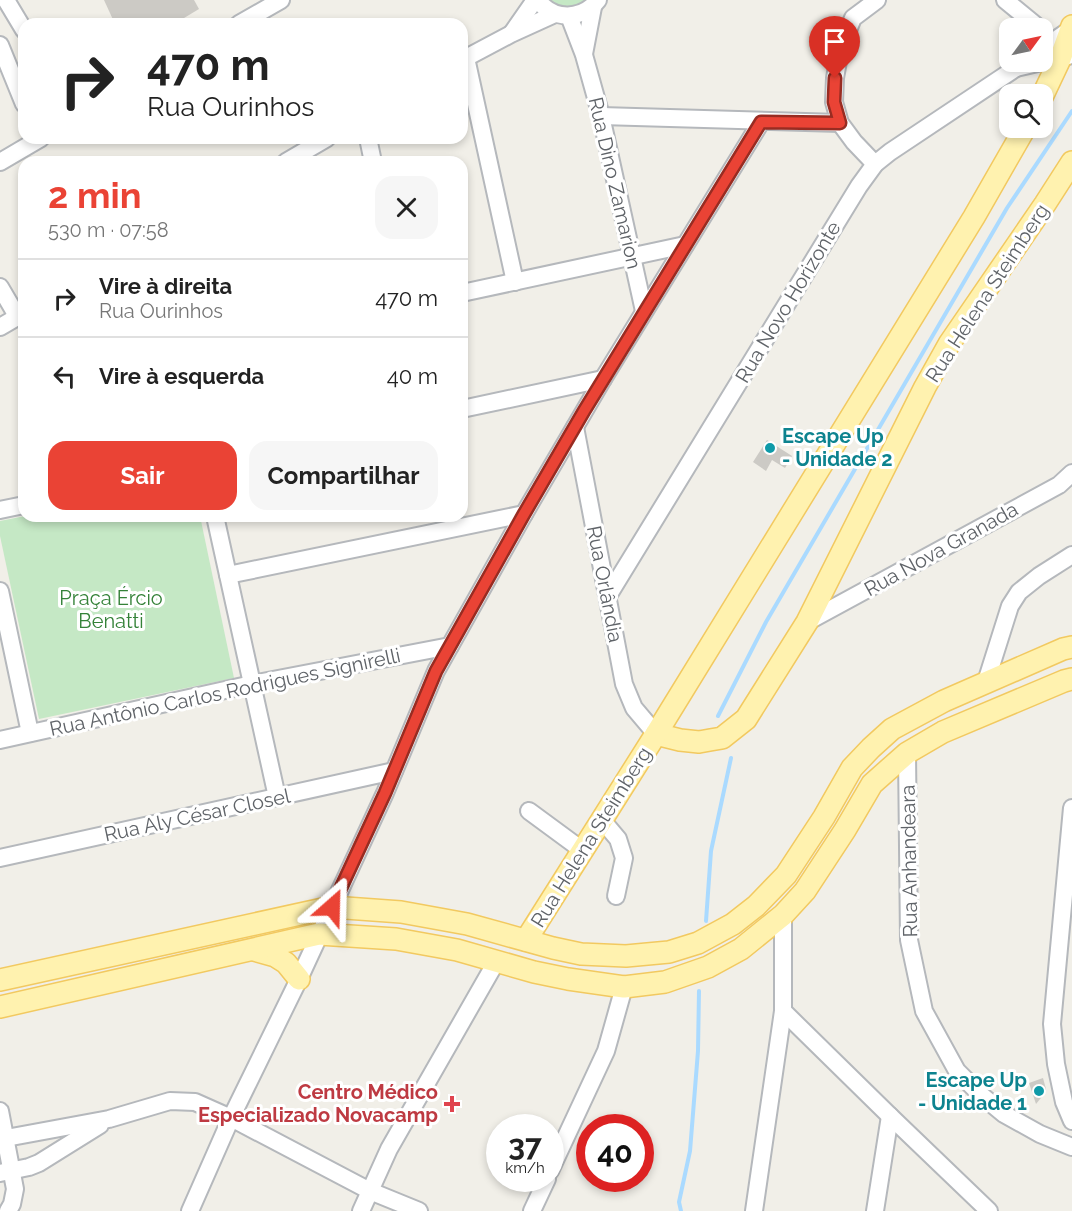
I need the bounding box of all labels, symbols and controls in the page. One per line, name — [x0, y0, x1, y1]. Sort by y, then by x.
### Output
pin — [809, 16, 860, 78]
north arrow — [999, 18, 1053, 72]
map controls — [999, 18, 1053, 138]
icon: arrive — [818, 25, 851, 58]
text: 470 m — [147, 41, 270, 90]
icon: right — [48, 42, 126, 120]
button: search — [999, 84, 1053, 138]
text: Rua Ourinhos — [147, 91, 314, 122]
street label: Rua Dino Zamarion — [584, 95, 646, 271]
text: 2 min — [48, 174, 141, 216]
button: close — [375, 176, 438, 239]
street label: Rua Helena Steimberg — [920, 199, 1054, 387]
street label: Rua Novo Horizonte — [730, 217, 846, 387]
text: 530 m · 07:58 — [48, 218, 169, 242]
text: Vire à direita — [99, 273, 232, 299]
icon: right — [48, 282, 81, 315]
text: 470 m — [375, 285, 438, 311]
text: Rua Ourinhos — [99, 299, 223, 323]
icon: left — [48, 360, 81, 393]
text: Vire à esquerda — [99, 363, 264, 389]
text: 40 m — [387, 363, 438, 389]
place label: Escape Up - Unidade 2 — [782, 424, 893, 471]
button: Sair — [48, 441, 237, 510]
button: Compartilhar — [249, 441, 438, 510]
marker: Escape Up - Unidade 2 — [763, 441, 777, 455]
street label: Rua Nova Granada — [860, 497, 1022, 601]
street label: Rua Orlândia — [582, 524, 628, 644]
park label: Praça Ércio Benatti — [59, 586, 163, 633]
street label: Rua Antônio Carlos Rodrigues Signirelli — [47, 643, 403, 741]
street label: Rua Helena Steimberg — [526, 742, 656, 932]
street label: Rua Aly César Closel — [102, 783, 293, 846]
street label: Rua Anhandeara — [896, 785, 922, 937]
position arrow — [300, 875, 364, 939]
place label: Escape Up - Unidade 1 — [918, 1068, 1027, 1115]
place label: Centro Médico Especializado Novacamp — [198, 1080, 438, 1127]
marker: Escape Up - Unidade 1 — [1032, 1084, 1046, 1098]
marker: Centro Médico Especializado Novacamp — [443, 1095, 461, 1113]
speed limit sign: 40 — [576, 1114, 654, 1192]
text: 37 — [508, 1128, 542, 1163]
text: km/h — [505, 1159, 545, 1177]

